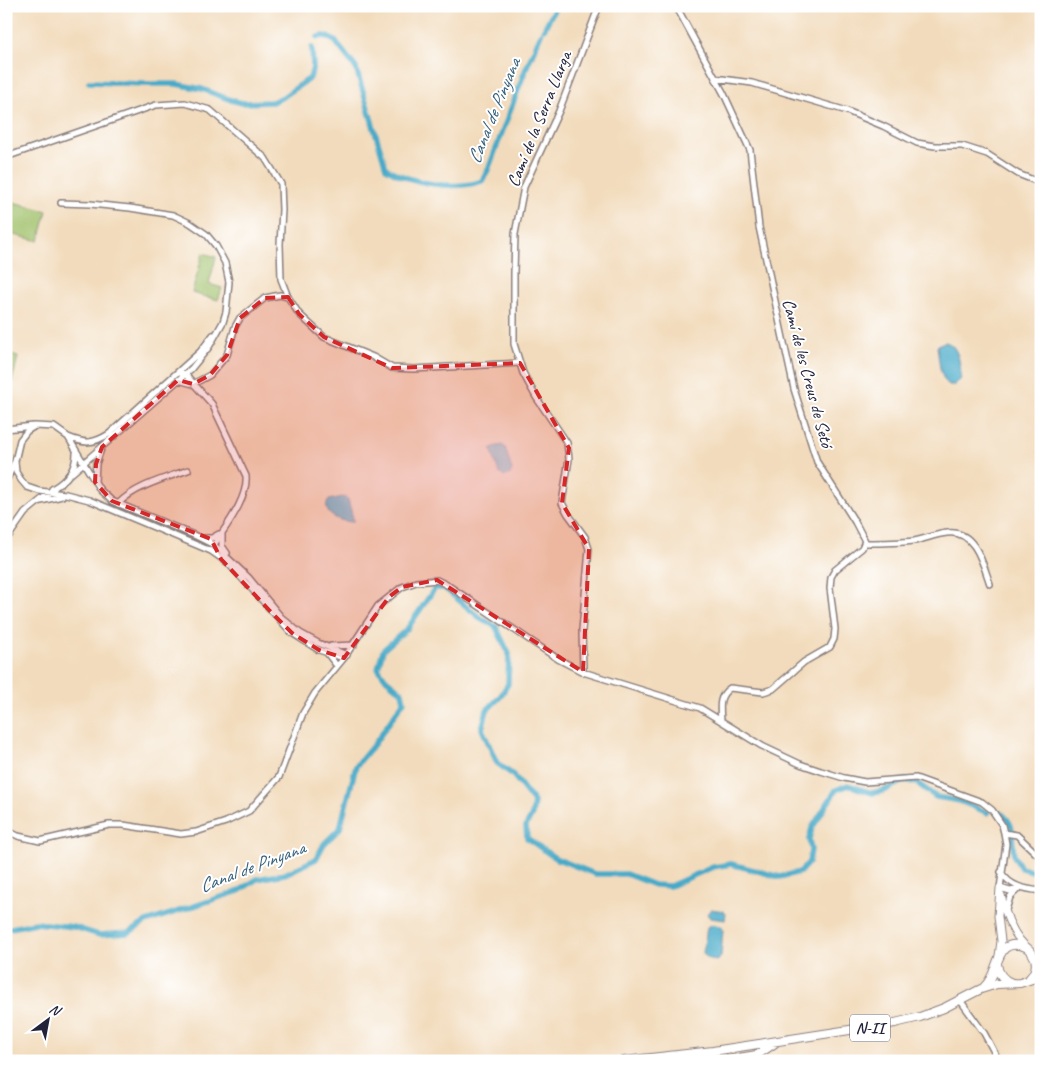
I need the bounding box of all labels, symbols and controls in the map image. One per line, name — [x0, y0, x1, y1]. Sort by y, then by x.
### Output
street label: Camí de la Serra Llarga — [502, 47, 577, 190]
water label: Canal de Pinyana — [462, 53, 527, 167]
street label: Camí de les Creus de Setó — [778, 296, 839, 452]
water label: Canal de Pinyana — [196, 835, 310, 898]
north arrow — [22, 994, 72, 1044]
text: N — [46, 1000, 65, 1020]
road number: N-II — [850, 1014, 890, 1042]

